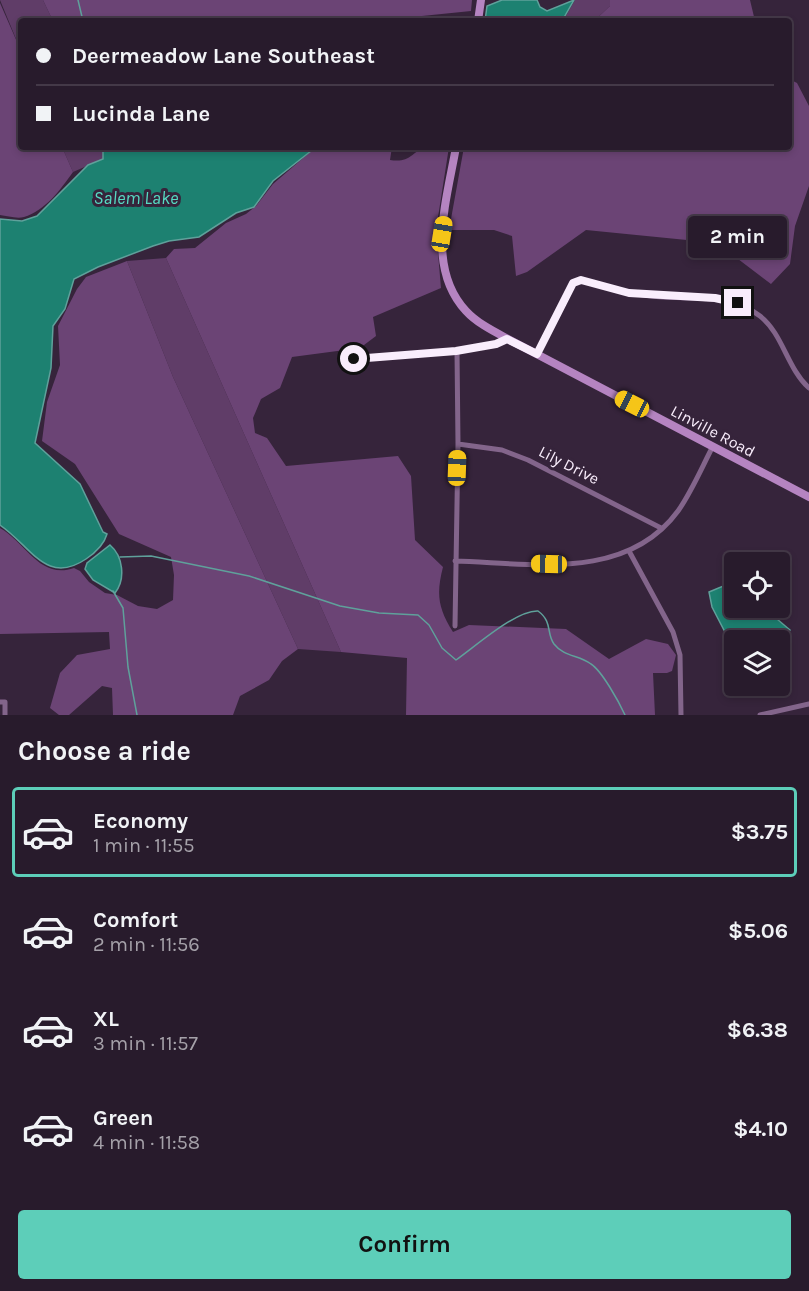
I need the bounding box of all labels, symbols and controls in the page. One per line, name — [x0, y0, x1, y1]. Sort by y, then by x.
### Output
text: Deermeadow Lane Southeast — [72, 43, 375, 69]
text: Lucinda Lane — [72, 101, 210, 127]
water label: Salem Lake — [94, 187, 178, 209]
car — [430, 215, 454, 253]
callout: 2 min — [688, 216, 788, 258]
text: 2 min — [710, 225, 765, 248]
route end — [724, 289, 751, 316]
route start — [340, 345, 367, 372]
car — [612, 388, 652, 420]
street label: Linville Road — [668, 401, 758, 461]
street label: Lily Drive — [536, 442, 602, 488]
car — [447, 450, 467, 486]
map controls — [724, 552, 790, 696]
button: locate — [724, 552, 790, 618]
car — [531, 555, 567, 573]
button: layers — [724, 630, 790, 696]
text: Choose a ride — [18, 735, 191, 767]
icon: car — [21, 805, 75, 859]
text: Economy — [93, 808, 188, 834]
text: $3.75 — [731, 819, 788, 845]
text: 1 min · 11:55 — [93, 834, 195, 857]
icon: car — [21, 904, 75, 958]
text: Comfort — [93, 907, 178, 933]
text: $5.06 — [728, 918, 788, 944]
text: 2 min · 11:56 — [93, 933, 200, 956]
icon: car — [21, 1003, 75, 1057]
text: XL — [93, 1006, 119, 1032]
text: $6.38 — [727, 1017, 788, 1043]
text: 3 min · 11:57 — [93, 1032, 198, 1055]
icon: car — [21, 1102, 75, 1156]
text: Green — [93, 1105, 154, 1131]
text: $4.10 — [733, 1116, 788, 1142]
text: 4 min · 11:58 — [93, 1131, 200, 1154]
button: Confirm — [18, 1210, 791, 1279]

